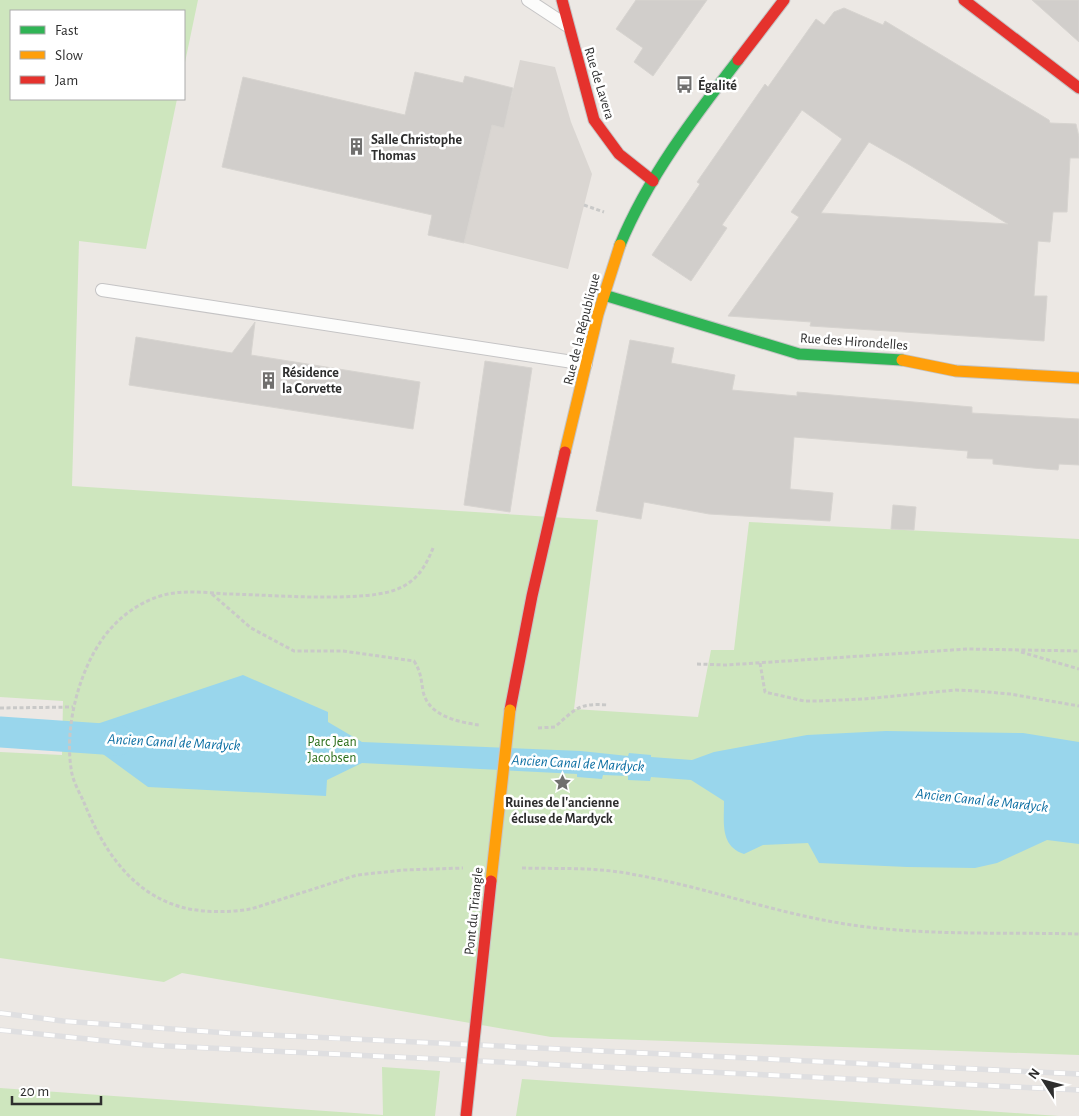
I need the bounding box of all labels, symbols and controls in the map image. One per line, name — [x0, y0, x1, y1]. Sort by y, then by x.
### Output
legend — [10, 10, 185, 100]
text: Fast — [55, 23, 79, 38]
street label: Rue de Lavera — [581, 46, 617, 121]
text: Slow — [55, 48, 83, 63]
text: Jam — [55, 73, 78, 88]
bus stop icon: Égalité — [674, 75, 694, 95]
place label: Égalité — [698, 76, 737, 93]
place label: Salle Christophe Thomas — [371, 133, 462, 163]
building icon: Salle Christophe Thomas — [347, 137, 367, 157]
street label: Rue de la République — [561, 272, 603, 386]
street label: Rue des Hirondelles — [799, 331, 908, 353]
place label: Résidence la Corvette — [282, 366, 342, 396]
building icon: Résidence la Corvette — [258, 370, 278, 390]
water label: Ancien Canal de Mardyck — [106, 731, 241, 753]
park label: Parc Jean Jacobsen — [307, 735, 357, 765]
water label: Ancien Canal de Mardyck — [510, 752, 645, 774]
place icon: Ruines de l'ancienne écluse de Mardyck — [552, 772, 572, 792]
water label: Ancien Canal de Mardyck — [914, 786, 1049, 815]
place label: Ruines de l'ancienne écluse de Mardyck — [505, 796, 619, 826]
street label: Pont du Triangle — [462, 866, 486, 956]
north arrow — [1019, 1056, 1069, 1106]
text: N — [1026, 1066, 1043, 1082]
scale bar — [12, 1074, 101, 1106]
text: 20 m — [20, 1084, 49, 1099]

